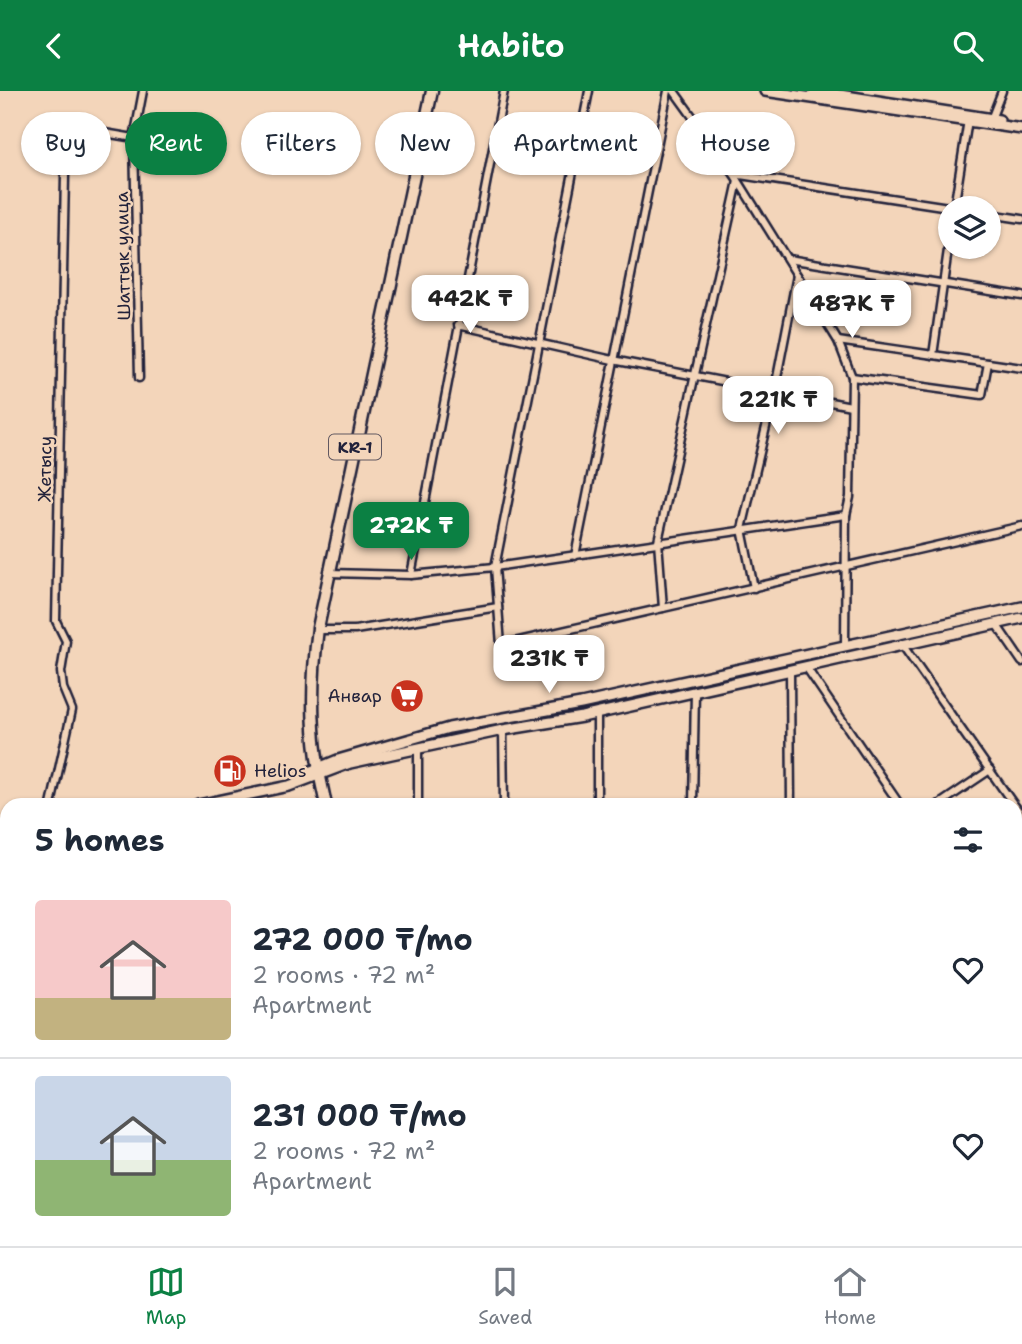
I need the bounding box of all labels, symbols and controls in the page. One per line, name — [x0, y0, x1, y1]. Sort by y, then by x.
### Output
text: Habito — [457, 24, 565, 67]
icon: back — [35, 27, 73, 65]
icon: search — [949, 27, 987, 65]
chip: Buy — [21, 112, 111, 175]
chip: Rent — [125, 112, 227, 175]
chip: Filters — [241, 112, 361, 175]
chip: New — [375, 112, 475, 175]
chip: Apartment — [489, 112, 662, 175]
chip: House — [676, 112, 795, 175]
street label: Шаттык улица — [110, 191, 136, 321]
map controls — [938, 196, 1001, 259]
button: layers — [938, 196, 1001, 259]
pin: 442K ₸ — [413, 275, 527, 335]
pin: 487K ₸ — [795, 281, 909, 340]
text: 442K ₸ — [428, 283, 512, 313]
text: 487K ₸ — [809, 288, 895, 318]
pin: 221K ₸ — [721, 377, 835, 436]
text: 221K ₸ — [738, 384, 818, 414]
road number: KR-1 — [329, 435, 381, 459]
street label: Жетысу — [32, 436, 58, 502]
pin: 272K ₸ — [354, 503, 468, 562]
text: 272K ₸ — [369, 510, 453, 540]
pin: 231K ₸ — [492, 635, 606, 695]
text: 231K ₸ — [509, 643, 589, 673]
supermarket icon: Анвар — [388, 677, 426, 715]
place label: Анвар — [327, 684, 382, 708]
fuel station icon: Helios — [211, 752, 249, 790]
place label: Helios — [254, 759, 307, 783]
text: 5 homes — [35, 820, 165, 861]
icon: filters — [949, 821, 987, 859]
text: 272 000 ₸/mo — [252, 919, 473, 960]
icon: home — [91, 928, 175, 1012]
icon: heart — [949, 951, 987, 989]
text: 2 rooms · 72 m² — [252, 960, 435, 990]
text: Apartment — [252, 990, 372, 1020]
text: 231 000 ₸/mo — [252, 1095, 467, 1136]
icon: home — [91, 1104, 175, 1188]
icon: heart — [949, 1127, 987, 1165]
text: 2 rooms · 72 m² — [252, 1136, 435, 1166]
text: Apartment — [252, 1166, 372, 1196]
tab: Map — [146, 1263, 187, 1330]
tab: Saved — [478, 1263, 532, 1330]
tab: Home — [824, 1263, 876, 1330]

